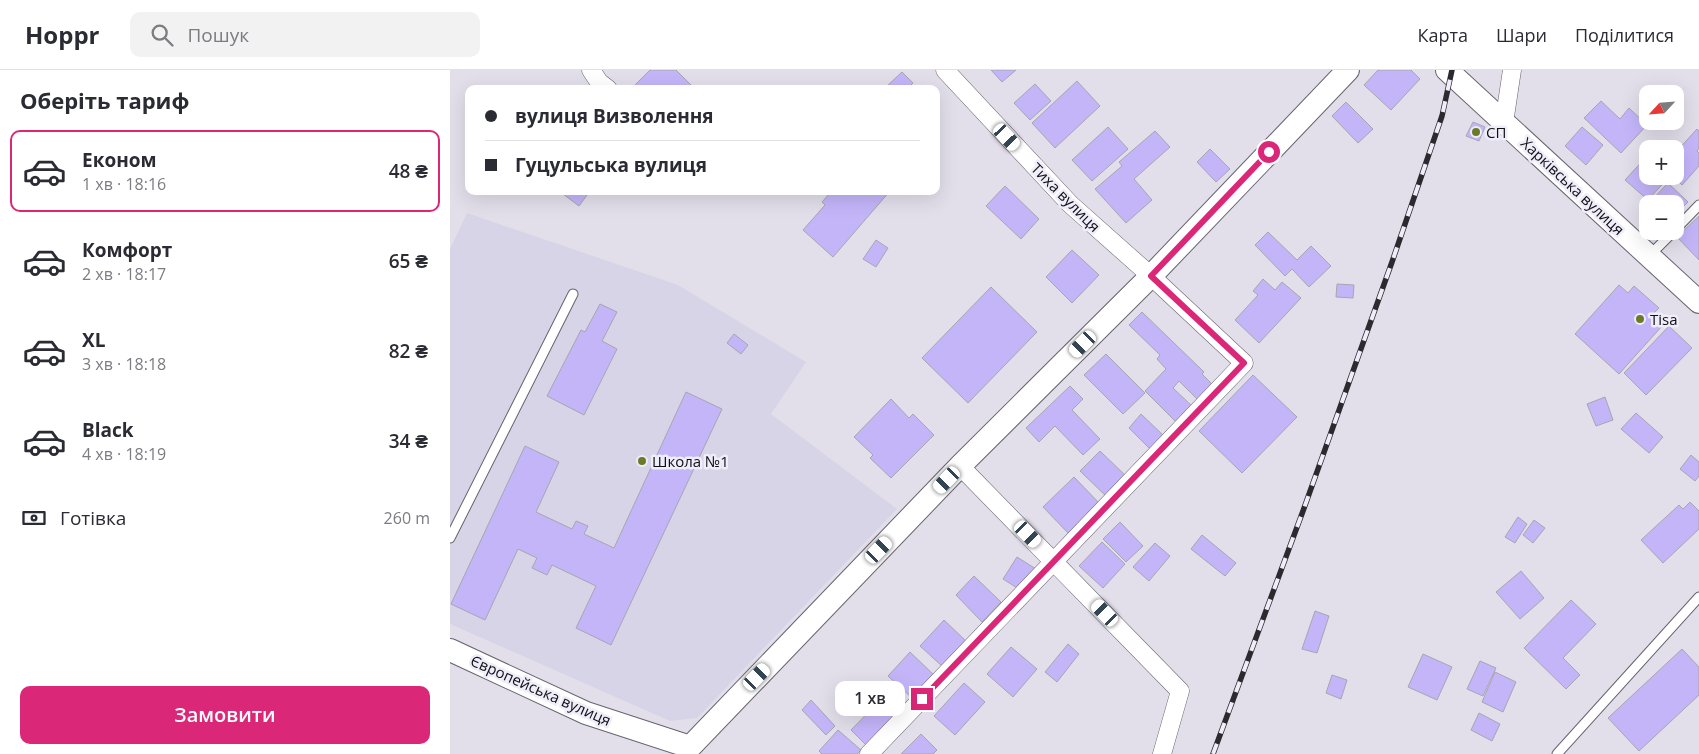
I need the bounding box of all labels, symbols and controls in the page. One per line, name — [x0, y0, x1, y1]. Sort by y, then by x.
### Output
search box — [130, 12, 480, 57]
text: Hoppr — [25, 18, 100, 51]
icon: search — [148, 21, 176, 49]
text: Пошук — [188, 22, 249, 48]
text: Карта — [1417, 23, 1468, 47]
text: Шари — [1496, 23, 1547, 47]
text: Поділитися — [1575, 23, 1674, 47]
text: Оберіть тариф — [20, 85, 189, 115]
north arrow — [1639, 85, 1684, 130]
map controls — [1639, 85, 1684, 240]
text: вулиця Визволення — [515, 103, 714, 129]
car — [991, 121, 1022, 153]
place label: СП — [1486, 122, 1506, 142]
marker: СП — [1470, 126, 1482, 138]
street label: Харківська вулиця — [1517, 133, 1629, 239]
button: + — [1639, 140, 1684, 185]
route start — [1258, 141, 1280, 163]
text: Економ — [82, 147, 157, 173]
icon: car — [22, 149, 67, 194]
text: Гуцульська вулиця — [515, 152, 707, 178]
text: 48 ₴ — [389, 158, 428, 184]
street label: Тиха вулиця — [1027, 158, 1105, 236]
text: 1 хв · 18:16 — [82, 173, 166, 195]
button: − — [1639, 195, 1684, 240]
text: Комфорт — [82, 237, 172, 263]
icon: car — [22, 239, 67, 284]
text: 65 ₴ — [389, 248, 428, 274]
text: 2 хв · 18:17 — [82, 263, 166, 285]
place label: Tisa — [1650, 309, 1678, 329]
marker: Tisa — [1634, 313, 1646, 325]
text: XL — [82, 327, 105, 353]
car — [1067, 328, 1098, 360]
icon: car — [22, 329, 67, 374]
text: 82 ₴ — [389, 338, 428, 364]
text: 3 хв · 18:18 — [82, 353, 166, 375]
text: Black — [82, 417, 134, 443]
icon: car — [22, 419, 67, 464]
text: 34 ₴ — [389, 428, 428, 454]
text: 4 хв · 18:19 — [82, 443, 166, 465]
place label: Школа №1 — [652, 451, 729, 471]
marker: Школа №1 — [636, 455, 648, 467]
car — [931, 464, 962, 496]
icon: cash — [20, 504, 48, 532]
text: Готівка — [60, 505, 126, 531]
text: 260 m — [384, 507, 430, 529]
car — [1012, 518, 1043, 550]
car — [863, 534, 894, 566]
car — [1089, 597, 1120, 629]
street label: Європейська вулиця — [468, 650, 614, 730]
car — [741, 661, 772, 693]
callout: 1 хв — [834, 682, 904, 716]
button: Замовити — [20, 686, 430, 744]
text: 1 хв — [854, 687, 886, 709]
route end — [911, 688, 933, 710]

